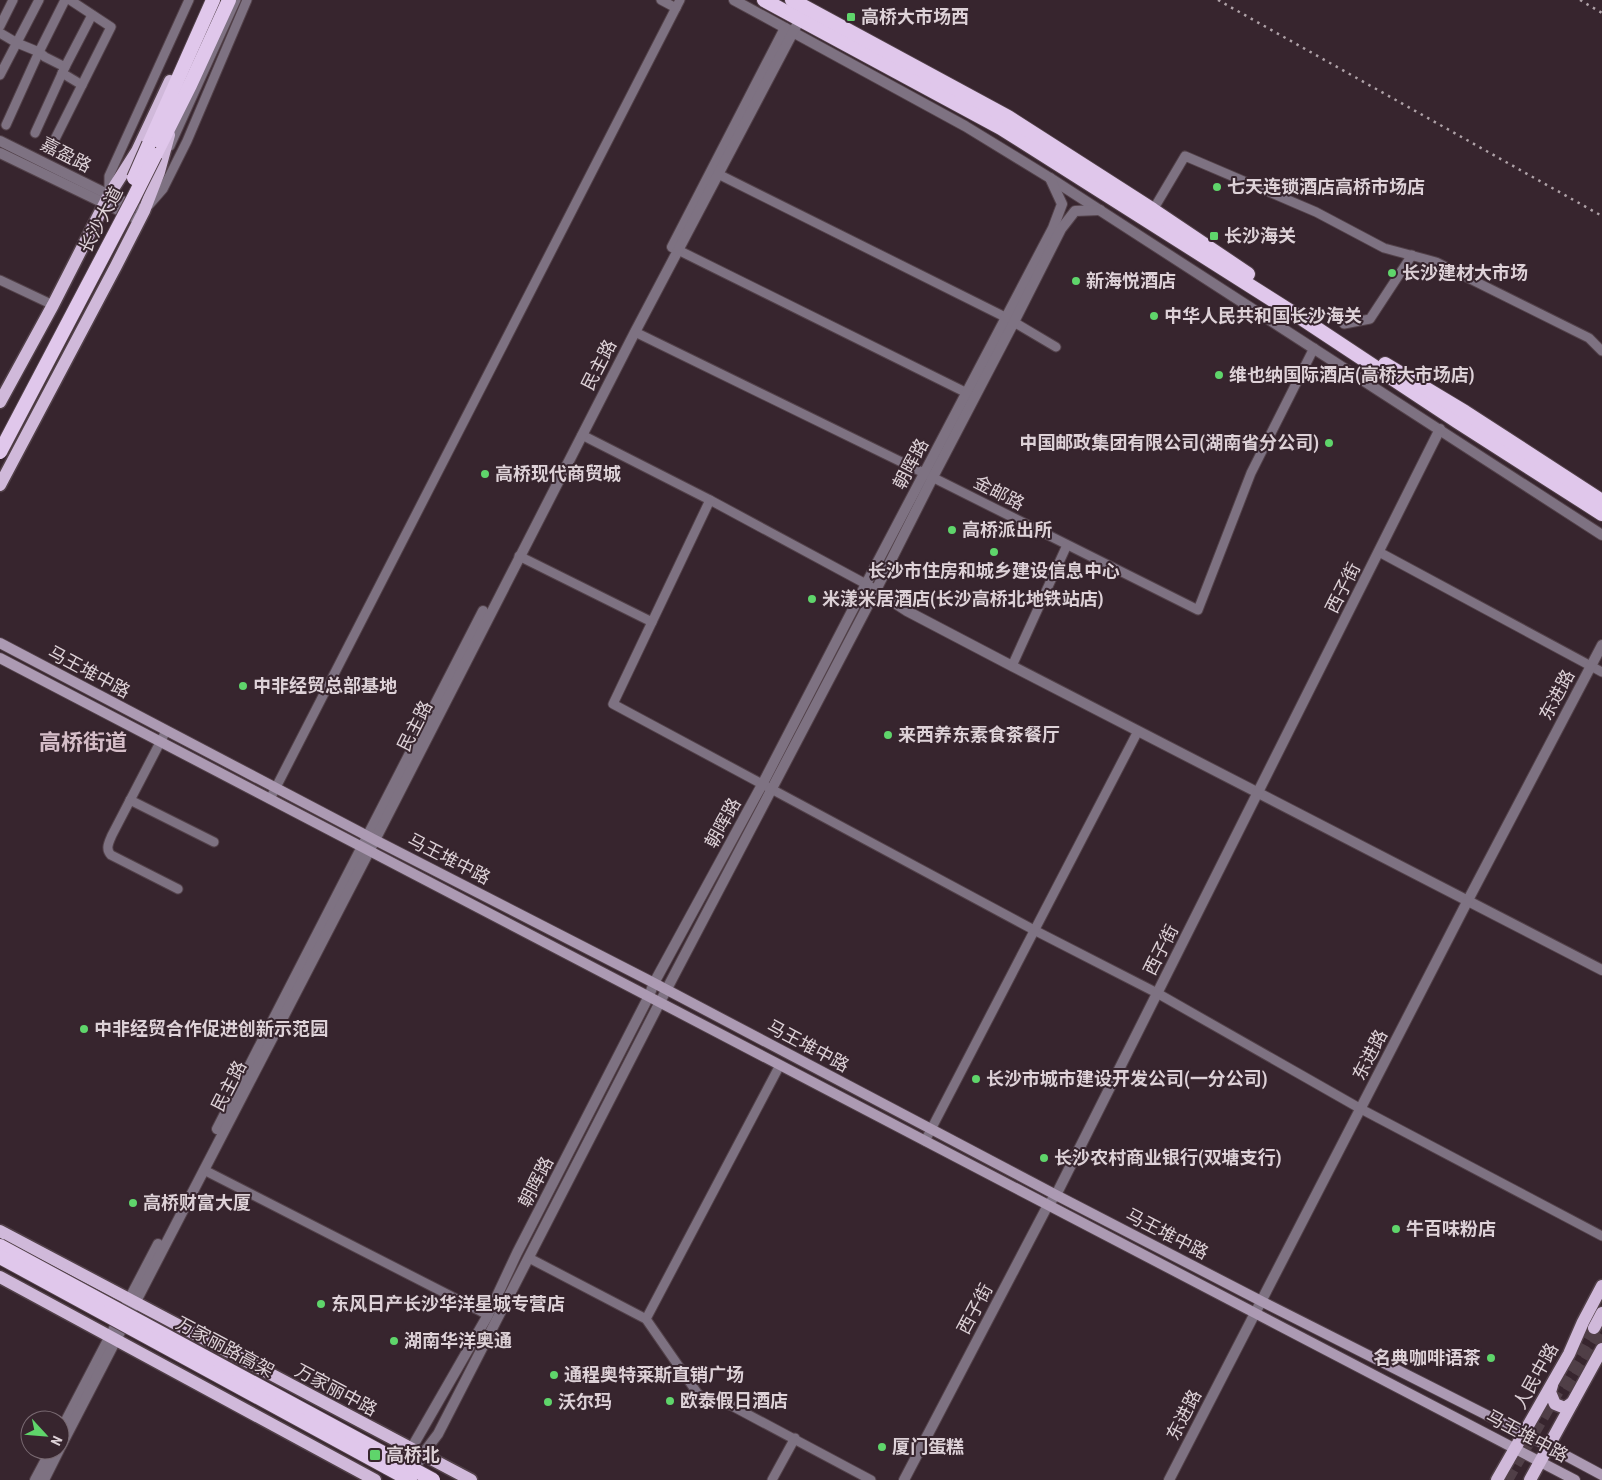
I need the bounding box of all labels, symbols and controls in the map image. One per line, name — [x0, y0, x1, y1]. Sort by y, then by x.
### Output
place label: 高桥大市场西 — [861, 6, 969, 27]
marker: 高桥大市场西 — [845, 11, 857, 23]
street label: 嘉盈路 — [37, 133, 95, 176]
place label: 七天连锁酒店高桥市场店 — [1227, 176, 1425, 197]
marker: 七天连锁酒店高桥市场店 — [1211, 181, 1223, 193]
street label: 长沙大道 — [74, 183, 127, 256]
place label: 长沙海关 — [1224, 225, 1296, 246]
marker: 长沙海关 — [1208, 230, 1220, 242]
place label: 长沙建材大市场 — [1402, 262, 1528, 283]
marker: 长沙建材大市场 — [1386, 267, 1398, 279]
place label: 新海悦酒店 — [1086, 270, 1176, 291]
marker: 新海悦酒店 — [1070, 275, 1082, 287]
place label: 中华人民共和国长沙海关 — [1164, 305, 1362, 326]
marker: 中华人民共和国长沙海关 — [1148, 310, 1160, 322]
street label: 民主路 — [577, 336, 620, 394]
place label: 维也纳国际酒店(高桥大市场店) — [1229, 364, 1475, 386]
marker: 维也纳国际酒店(高桥大市场店) — [1213, 369, 1225, 381]
place label: 中国邮政集团有限公司(湖南省分公司) — [1019, 432, 1319, 454]
street label: 朝晖路 — [889, 435, 933, 493]
marker: 中国邮政集团有限公司(湖南省分公司) — [1323, 437, 1335, 449]
place label: 高桥现代商贸城 — [495, 463, 621, 484]
marker: 高桥现代商贸城 — [479, 468, 491, 480]
street label: 金邮路 — [970, 471, 1028, 514]
place label: 高桥派出所 — [962, 519, 1052, 540]
marker: 高桥派出所 — [946, 524, 958, 536]
marker: 长沙市住房和城乡建设信息中心 — [988, 546, 1000, 558]
street label: 西子街 — [1321, 559, 1364, 617]
place label: 长沙市住房和城乡建设信息中心 — [868, 560, 1120, 581]
place label: 米漾米居酒店(长沙高桥北地铁站店) — [822, 588, 1104, 610]
marker: 米漾米居酒店(长沙高桥北地铁站店) — [806, 593, 818, 605]
street label: 马王堆中路 — [45, 641, 134, 702]
street label: 东进路 — [1535, 666, 1579, 724]
place label: 中非经贸总部基地 — [253, 675, 397, 696]
marker: 中非经贸总部基地 — [237, 680, 249, 692]
street label: 民主路 — [393, 697, 436, 755]
place label: 来西养东素食茶餐厅 — [898, 724, 1060, 745]
marker: 来西养东素食茶餐厅 — [882, 729, 894, 741]
district label: 高桥街道 — [39, 730, 127, 755]
street label: 朝晖路 — [700, 794, 745, 851]
street label: 马王堆中路 — [404, 829, 494, 888]
street label: 西子街 — [1139, 921, 1182, 979]
street label: 马王堆中路 — [764, 1015, 853, 1076]
place label: 中非经贸合作促进创新示范园 — [94, 1018, 328, 1039]
marker: 中非经贸合作促进创新示范园 — [78, 1023, 90, 1035]
street label: 东进路 — [1348, 1026, 1391, 1084]
street label: 民主路 — [207, 1057, 250, 1115]
place label: 长沙市城市建设开发公司(一分公司) — [986, 1068, 1268, 1090]
marker: 长沙市城市建设开发公司(一分公司) — [970, 1073, 982, 1085]
place label: 长沙农村商业银行(双塘支行) — [1054, 1147, 1282, 1169]
marker: 长沙农村商业银行(双塘支行) — [1038, 1152, 1050, 1164]
street label: 朝晖路 — [514, 1153, 557, 1211]
place label: 高桥财富大厦 — [143, 1192, 251, 1213]
marker: 高桥财富大厦 — [127, 1197, 139, 1209]
street label: 马王堆中路 — [1122, 1204, 1212, 1263]
place label: 牛百味粉店 — [1406, 1218, 1496, 1239]
marker: 牛百味粉店 — [1390, 1223, 1402, 1235]
street label: 西子街 — [953, 1280, 997, 1338]
place label: 东风日产长沙华洋星城专营店 — [331, 1293, 565, 1314]
marker: 东风日产长沙华洋星城专营店 — [315, 1298, 327, 1310]
street label: 万家丽路高架 — [173, 1312, 278, 1381]
place label: 湖南华洋奥通 — [404, 1330, 512, 1351]
marker: 湖南华洋奥通 — [388, 1335, 400, 1347]
street label: 人民中路 — [1509, 1339, 1562, 1412]
place label: 名典咖啡语茶 — [1373, 1347, 1481, 1368]
marker: 名典咖啡语茶 — [1485, 1352, 1497, 1364]
street label: 万家丽中路 — [292, 1359, 381, 1420]
place label: 通程奥特莱斯直销广场 — [564, 1364, 744, 1385]
marker: 通程奥特莱斯直销广场 — [548, 1369, 560, 1381]
street label: 东进路 — [1162, 1386, 1205, 1444]
place label: 欧泰假日酒店 — [680, 1390, 788, 1411]
place label: 沃尔玛 — [558, 1391, 612, 1412]
marker: 欧泰假日酒店 — [664, 1395, 676, 1407]
marker: 沃尔玛 — [542, 1396, 554, 1408]
street label: 马王堆中路 — [1483, 1405, 1572, 1466]
north arrow — [20, 1410, 70, 1460]
text: N — [48, 1433, 66, 1448]
place label: 厦门蛋糕 — [892, 1436, 964, 1457]
marker: 厦门蛋糕 — [876, 1441, 888, 1453]
place label: 高桥北 — [386, 1444, 440, 1465]
marker: 高桥北 — [368, 1448, 382, 1462]

